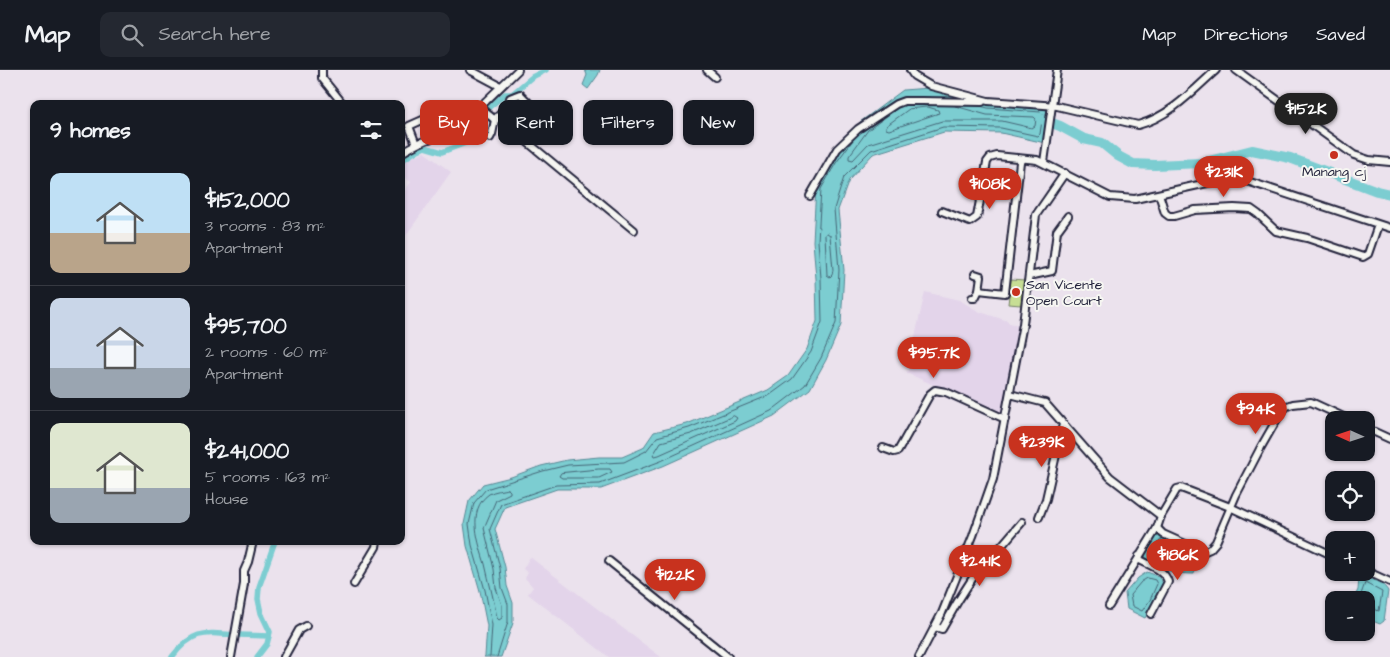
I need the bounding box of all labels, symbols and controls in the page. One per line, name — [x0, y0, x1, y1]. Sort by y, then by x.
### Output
search box — [100, 12, 450, 57]
text: Map — [25, 18, 70, 52]
icon: search — [118, 21, 146, 49]
text: Search here — [158, 21, 271, 48]
text: Map — [1142, 22, 1176, 47]
text: Directions — [1204, 22, 1288, 47]
text: Saved — [1316, 22, 1365, 47]
pin: $152K — [1271, 92, 1341, 135]
text: $152K — [1285, 98, 1327, 120]
chip: Buy — [420, 100, 488, 145]
chip: Rent — [498, 100, 573, 145]
chip: Filters — [583, 100, 673, 145]
chip: New — [683, 100, 754, 145]
text: 9 homes — [50, 116, 131, 145]
icon: filters — [357, 116, 385, 144]
marker: Manang cj — [1328, 149, 1340, 161]
pin: $231K — [1189, 156, 1259, 198]
text: $231K — [1205, 161, 1243, 183]
place label: Manang cj — [1302, 162, 1367, 182]
pin: $108K — [955, 168, 1025, 210]
text: $108K — [969, 173, 1011, 195]
text: $152,000 — [205, 186, 290, 215]
icon: home — [90, 193, 150, 253]
text: 3 rooms · 83 m² — [205, 215, 325, 237]
text: Apartment — [205, 237, 283, 259]
place label: San Vicente Open Court — [1026, 275, 1103, 311]
marker: San Vicente Open Court — [1010, 286, 1022, 298]
text: $95,700 — [205, 312, 287, 341]
icon: home — [90, 318, 150, 378]
pin: $95.7K — [893, 336, 975, 379]
text: 2 rooms · 60 m² — [205, 341, 328, 363]
text: $95.7K — [908, 342, 960, 364]
text: Apartment — [205, 363, 283, 385]
pin: $94K — [1226, 392, 1286, 435]
text: $94K — [1237, 398, 1275, 420]
north arrow — [1325, 411, 1375, 461]
map controls — [1325, 411, 1375, 641]
pin: $239K — [1007, 426, 1077, 468]
text: $239K — [1020, 431, 1065, 453]
text: $241,000 — [205, 437, 289, 466]
icon: home — [90, 443, 150, 503]
text: 5 rooms · 163 m² — [205, 466, 330, 488]
button: locate — [1325, 471, 1375, 521]
text: House — [205, 488, 249, 510]
button: + — [1325, 531, 1375, 581]
pin: $186K — [1143, 538, 1213, 581]
pin: $241K — [945, 544, 1015, 587]
text: $186K — [1157, 544, 1199, 566]
text: $241K — [960, 550, 1000, 572]
pin: $122K — [640, 558, 710, 601]
text: $122K — [656, 564, 694, 586]
button: − — [1325, 591, 1375, 641]

